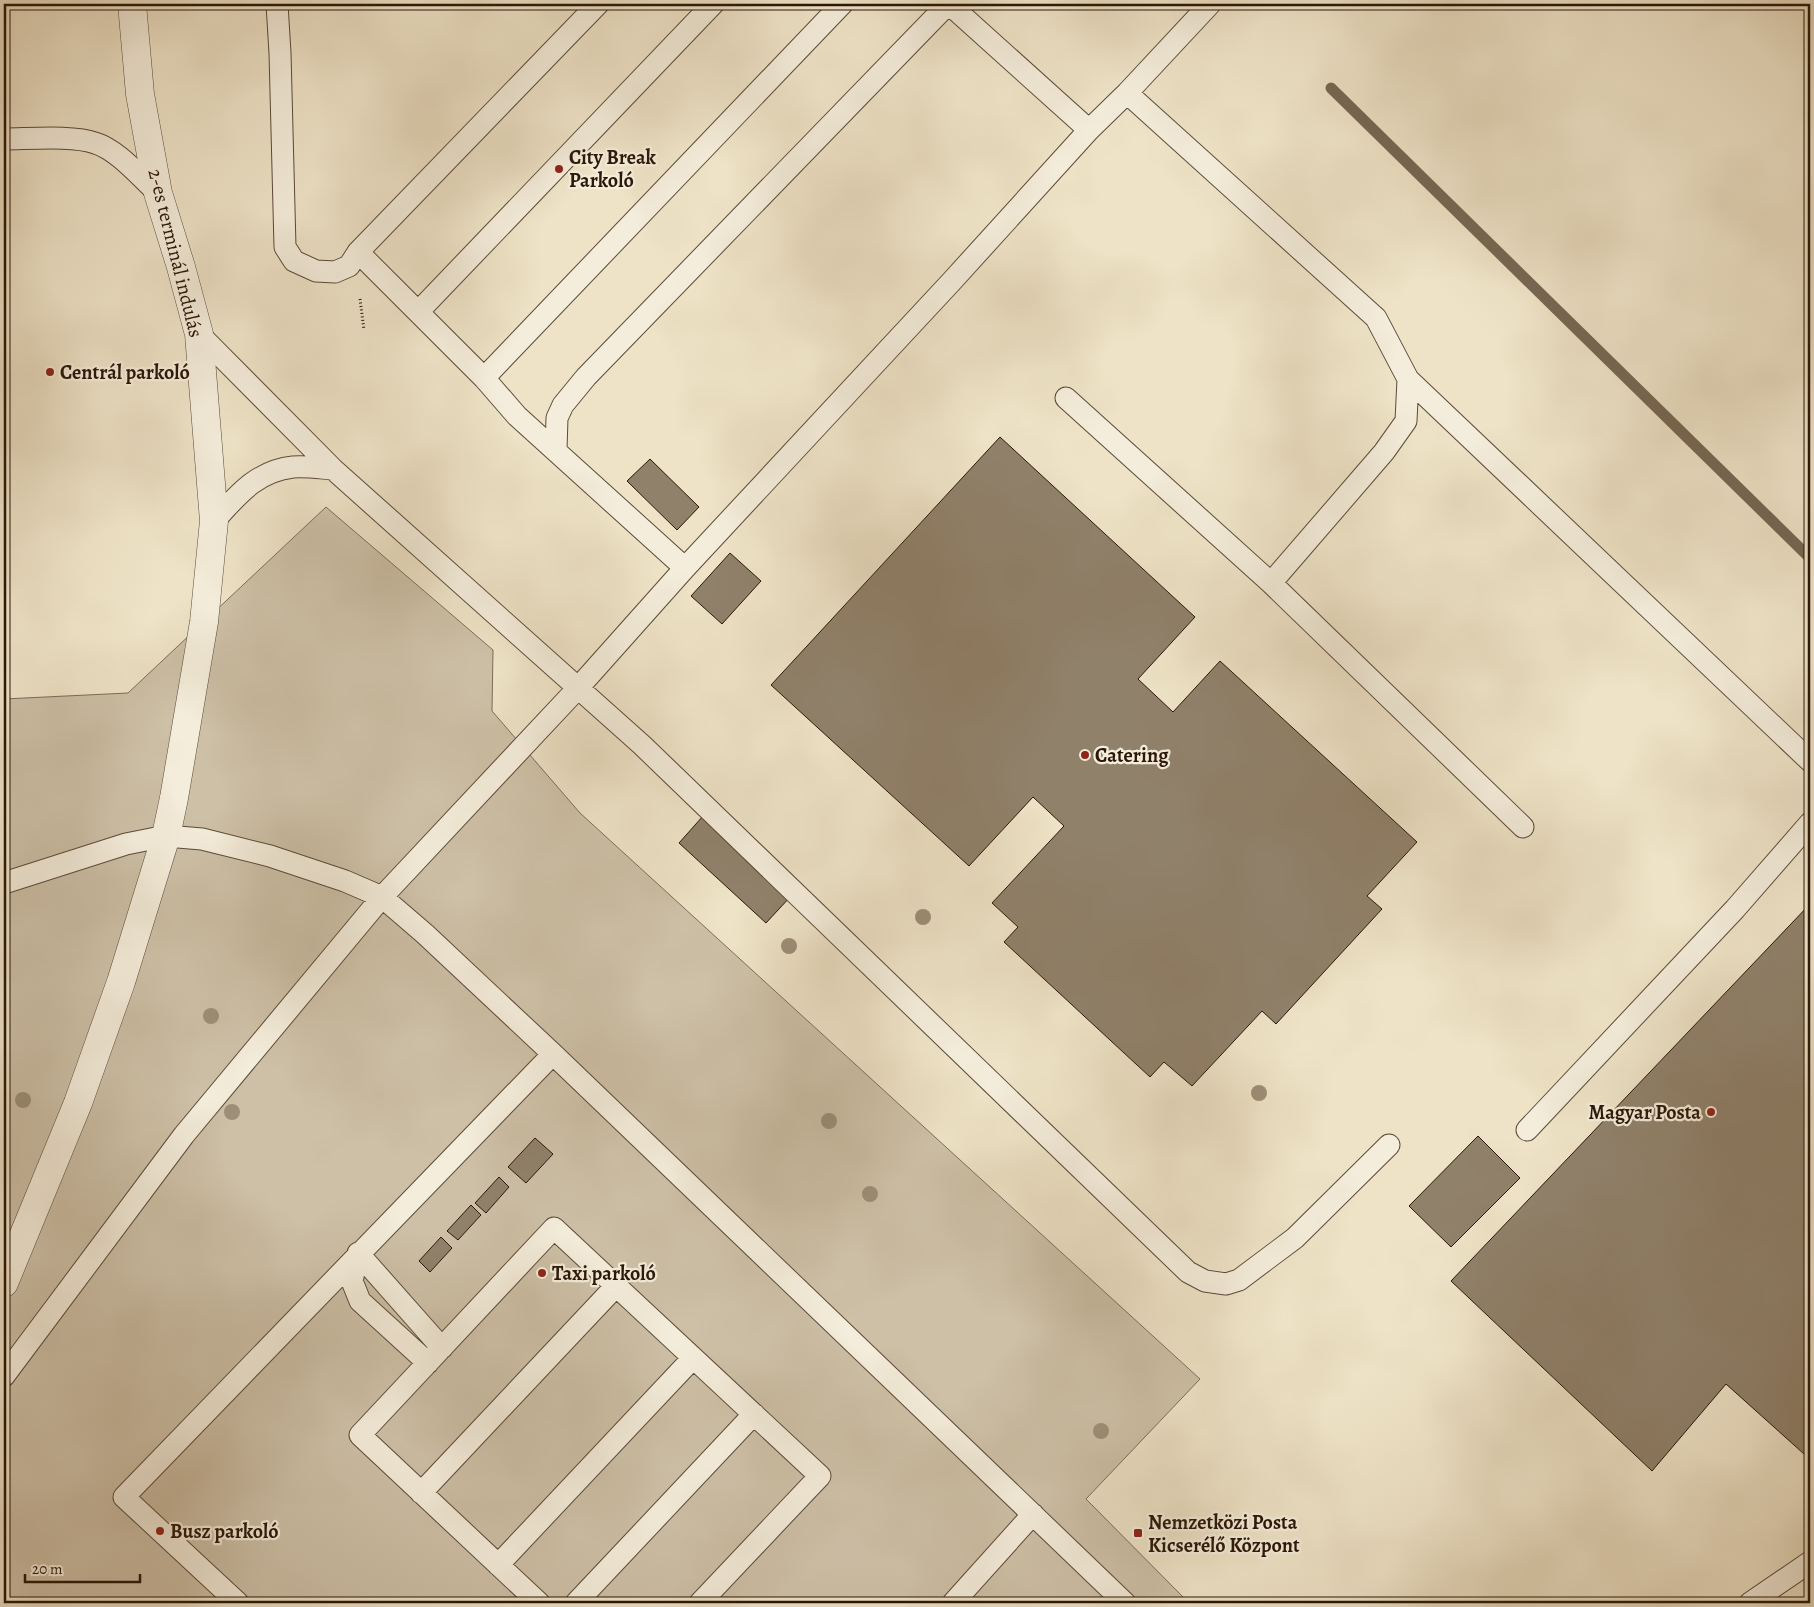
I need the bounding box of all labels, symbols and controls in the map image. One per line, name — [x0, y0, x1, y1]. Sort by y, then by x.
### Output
place label: City Break Parkoló — [569, 144, 657, 194]
marker: City Break Parkoló — [553, 163, 565, 175]
street label: 2-es terminál indulás — [141, 166, 210, 340]
place label: Centrál parkoló — [60, 359, 190, 386]
marker: Centrál parkoló — [44, 366, 56, 378]
place label: Catering — [1095, 742, 1169, 769]
marker: Catering — [1079, 749, 1091, 761]
place label: Magyar Posta — [1589, 1099, 1701, 1126]
marker: Magyar Posta — [1705, 1106, 1717, 1118]
place label: Taxi parkoló — [552, 1260, 656, 1287]
marker: Taxi parkoló — [536, 1267, 548, 1279]
place label: Nemzetközi Posta Kicserélő Központ — [1148, 1509, 1300, 1559]
place label: Busz parkoló — [170, 1518, 278, 1545]
marker: Busz parkoló — [154, 1525, 166, 1537]
marker: Nemzetközi Posta Kicserélő Központ — [1132, 1527, 1144, 1539]
scale bar — [25, 1552, 140, 1584]
text: 20 m — [32, 1559, 63, 1579]

